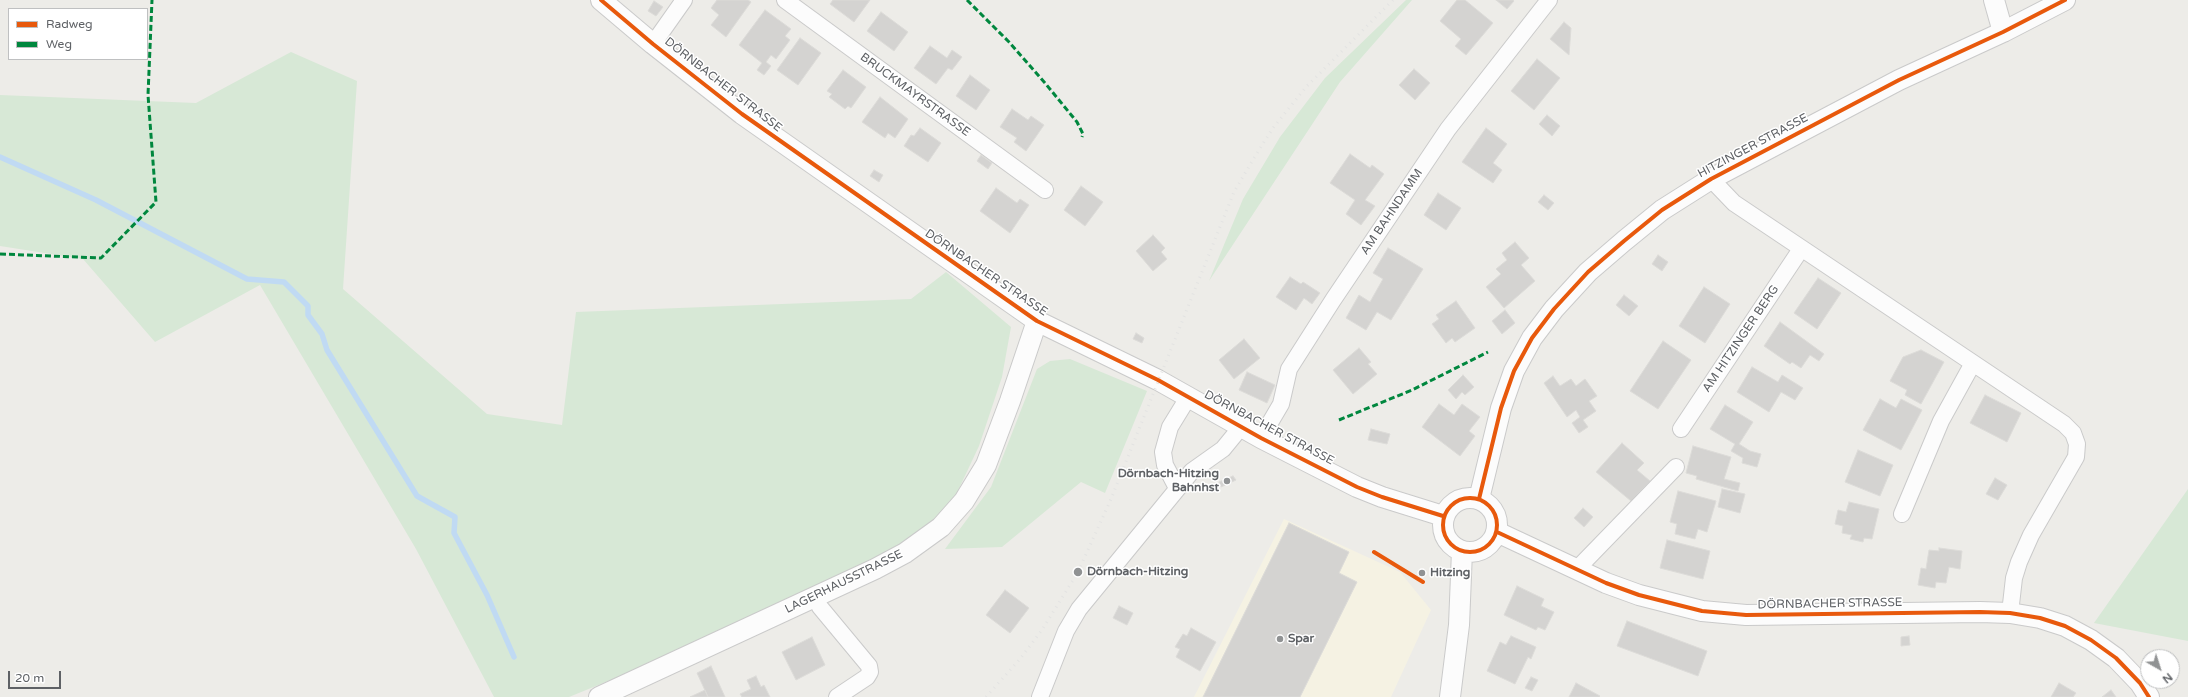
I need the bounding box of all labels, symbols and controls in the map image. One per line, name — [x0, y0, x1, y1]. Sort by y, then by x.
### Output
legend — [8, 8, 148, 60]
text: Radweg — [46, 17, 93, 31]
street label: DÖRNBACHER STRASSE — [661, 35, 785, 135]
text: Weg — [46, 37, 72, 51]
street label: BRUCKMAYRSTRASSE — [857, 50, 973, 140]
street label: HITZINGER STRASSE — [1695, 111, 1811, 181]
street label: AM BAHNDAMM — [1358, 166, 1426, 258]
street label: DÖRNBACHER STRASSE — [922, 227, 1050, 319]
street label: AM HITZINGER BERG — [1700, 283, 1782, 395]
street label: DÖRNBACHER STRASSE — [1202, 388, 1336, 468]
place label: Dörnbach-Hitzing Bahnhst — [1118, 467, 1219, 495]
marker: Dörnbach-Hitzing Bahnhst — [1222, 476, 1232, 486]
street label: LAGERHAUSSTRASSE — [783, 547, 905, 617]
place label: Dörnbach-Hitzing — [1087, 565, 1188, 579]
marker: Dörnbach-Hitzing — [1072, 566, 1084, 578]
place label: Hitzing — [1430, 566, 1470, 580]
marker: Hitzing — [1417, 568, 1427, 578]
street label: DÖRNBACHER STRASSE — [1757, 596, 1903, 612]
place label: Spar — [1288, 632, 1314, 646]
marker: Spar — [1275, 634, 1285, 644]
north arrow — [2140, 649, 2180, 689]
scale bar — [10, 663, 63, 689]
text: N — [2160, 670, 2175, 686]
text: 20 m — [15, 671, 44, 685]

